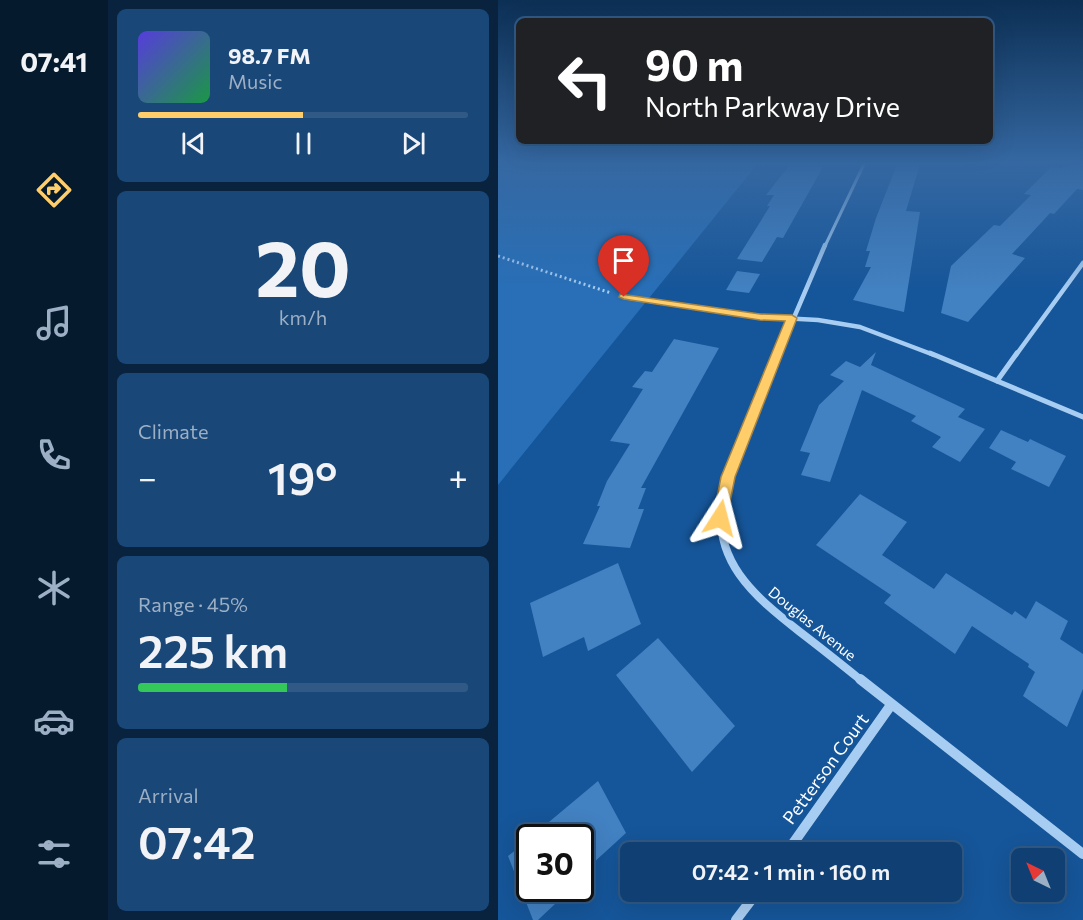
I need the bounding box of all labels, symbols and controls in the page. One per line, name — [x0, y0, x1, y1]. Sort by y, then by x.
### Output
text: 90 m — [645, 38, 744, 90]
text: 98.7 FM — [228, 42, 311, 69]
icon: left — [546, 42, 624, 120]
text: 07:41 — [20, 45, 88, 78]
text: Music — [228, 69, 282, 93]
text: North Parkway Drive — [645, 90, 900, 123]
icon: previous — [177, 127, 210, 160]
icon: pause — [287, 127, 320, 160]
icon: next — [397, 127, 430, 160]
icon: directions — [33, 169, 75, 211]
text: 20 — [255, 218, 351, 313]
pin — [598, 235, 649, 297]
icon: arrive — [607, 244, 640, 277]
icon: music — [33, 302, 75, 344]
text: km/h — [279, 305, 327, 329]
text: Climate — [138, 419, 208, 443]
icon: phone — [33, 434, 75, 476]
text: 19° — [268, 449, 337, 504]
text: − — [138, 456, 157, 497]
text: + — [449, 456, 468, 497]
position arrow — [688, 486, 752, 550]
icon: climate — [33, 567, 75, 609]
street label: Douglas Avenue — [765, 582, 860, 664]
text: Range · 45% — [138, 592, 248, 616]
text: 225 km — [138, 622, 288, 677]
icon: car — [33, 700, 75, 742]
street label: Petterson Court — [778, 709, 873, 828]
text: Arrival — [138, 783, 199, 807]
text: 07:42 — [138, 813, 256, 868]
speed limit sign: 30 — [516, 824, 594, 902]
icon: filters — [33, 833, 75, 875]
north arrow — [1011, 848, 1065, 902]
map controls — [1011, 848, 1065, 902]
text: 07:42 · 1 min · 160 m — [692, 858, 890, 885]

